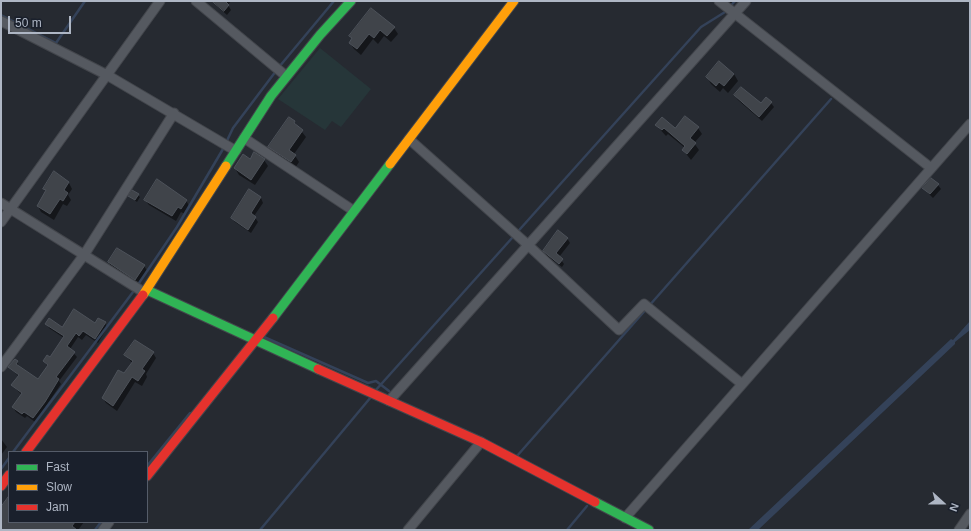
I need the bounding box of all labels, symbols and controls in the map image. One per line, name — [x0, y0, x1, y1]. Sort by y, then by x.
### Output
scale bar — [10, 8, 73, 34]
text: 50 m — [15, 16, 42, 30]
legend — [8, 451, 148, 523]
text: Fast — [46, 460, 69, 474]
text: Slow — [46, 480, 72, 494]
north arrow — [923, 483, 963, 523]
text: Jam — [46, 500, 69, 514]
text: N — [947, 501, 961, 513]

